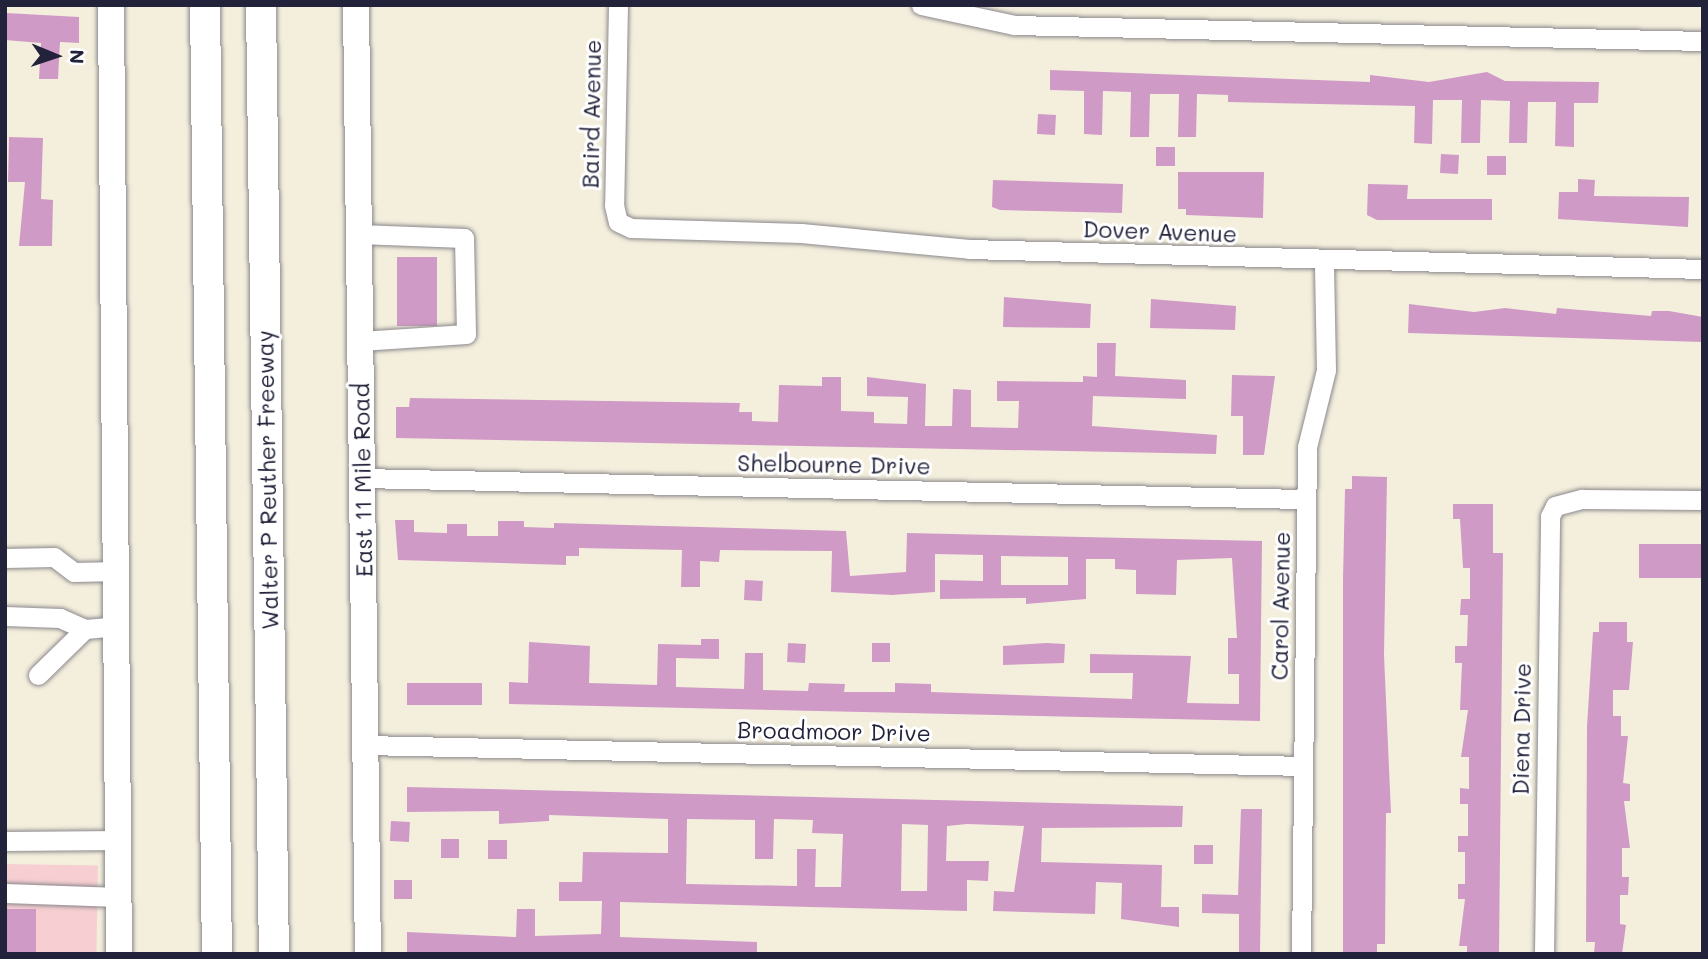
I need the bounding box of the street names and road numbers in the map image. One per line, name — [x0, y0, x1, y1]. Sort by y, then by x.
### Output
street label: Baird Avenue — [576, 39, 606, 189]
street label: Dover Avenue — [1082, 215, 1238, 247]
street label: Walter P Reuther Freeway — [251, 330, 283, 630]
street label: East 11 Mile Road — [347, 383, 377, 577]
street label: Shelbourne Drive — [737, 449, 931, 479]
street label: Carol Avenue — [1265, 531, 1295, 681]
street label: Diena Drive — [1506, 663, 1536, 795]
street label: Broadmoor Drive — [737, 716, 931, 746]

